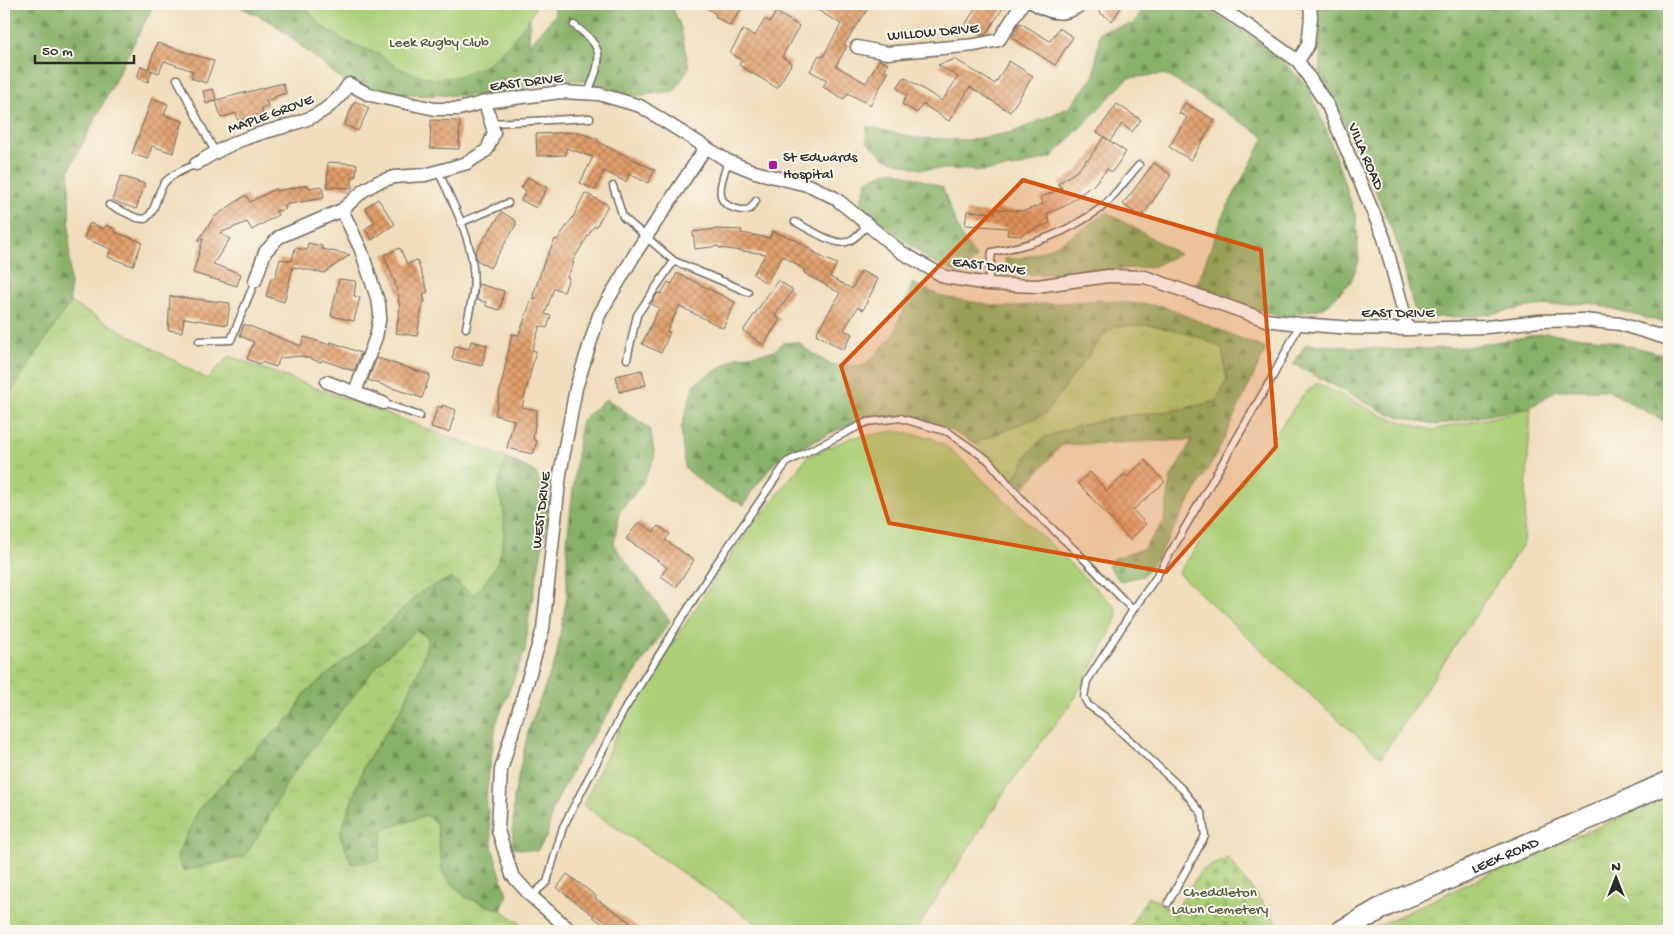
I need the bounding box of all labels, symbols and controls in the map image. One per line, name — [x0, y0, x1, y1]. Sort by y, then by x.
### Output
street label: WILLOW DRIVE — [887, 20, 980, 46]
scale bar — [35, 32, 134, 64]
park label: Leek Rugby Club — [389, 34, 489, 52]
text: 50 m — [42, 43, 73, 61]
street label: EAST DRIVE — [489, 69, 564, 96]
street label: MAPLE GROVE — [225, 91, 317, 139]
street label: VILLA ROAD — [1343, 120, 1387, 193]
place label: St Edwards Hospital — [783, 149, 858, 184]
marker: St Edwards Hospital — [767, 159, 779, 171]
street label: EAST DRIVE — [951, 254, 1027, 280]
street label: EAST DRIVE — [1361, 305, 1435, 323]
street label: WEST DRIVE — [528, 470, 556, 550]
street label: LEEK ROAD — [1469, 834, 1542, 879]
north arrow — [1590, 852, 1640, 902]
text: N — [1611, 859, 1621, 876]
park label: Cheddleton Lawn Cemetery — [1172, 884, 1269, 919]

